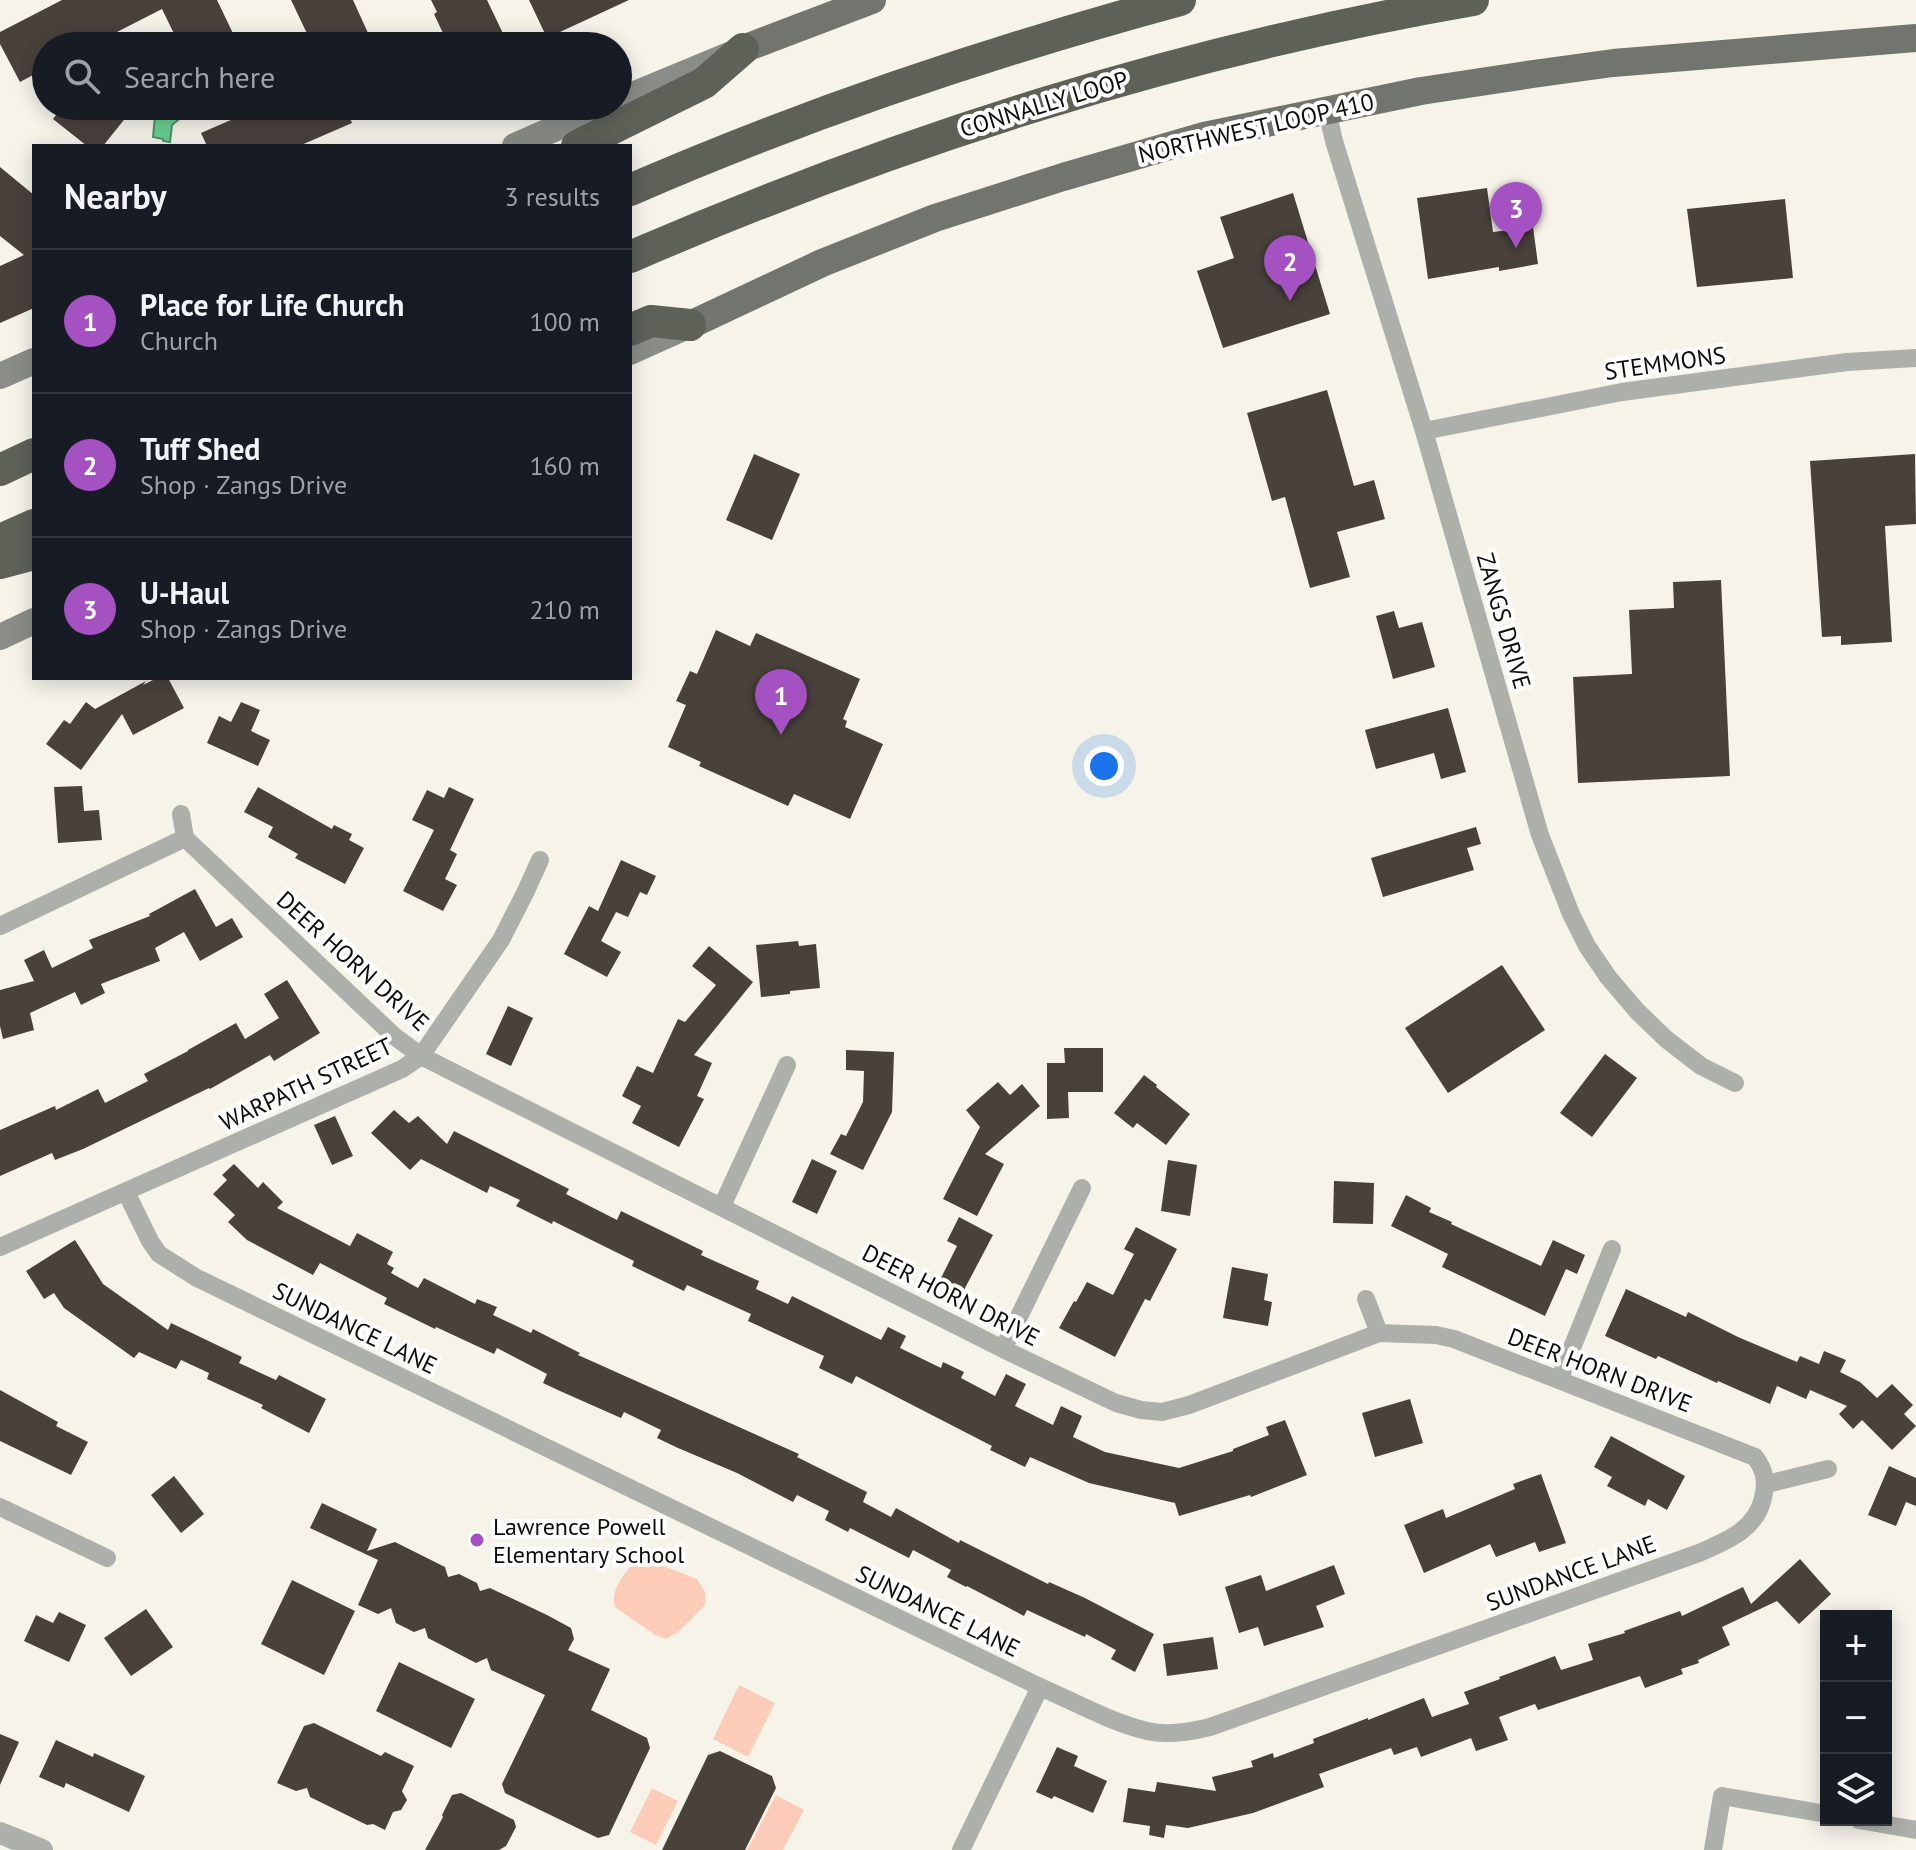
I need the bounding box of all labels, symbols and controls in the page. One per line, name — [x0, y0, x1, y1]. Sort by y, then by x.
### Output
search box — [32, 32, 632, 120]
icon: search — [60, 54, 104, 98]
text: Search here — [124, 57, 275, 96]
street label: CONNALLY LOOP — [956, 64, 1132, 144]
street label: NORTHWEST LOOP 410 — [1135, 86, 1377, 170]
text: Nearby — [64, 174, 166, 218]
text: 3 results — [505, 180, 600, 213]
pin: 3 — [1490, 182, 1542, 248]
pin: 2 — [1264, 235, 1316, 301]
text: Place for Life Church — [140, 285, 404, 324]
text: 1 — [83, 305, 97, 338]
text: 100 m — [529, 305, 600, 338]
text: Church — [140, 324, 218, 357]
street label: STEMMONS — [1602, 339, 1728, 387]
text: Tuff Shed — [140, 429, 261, 468]
text: 2 — [83, 449, 97, 482]
text: 160 m — [529, 449, 600, 482]
text: Shop · Zangs Drive — [140, 468, 347, 501]
street label: ZANGS DRIVE — [1470, 549, 1538, 693]
text: U-Haul — [140, 573, 229, 612]
text: 3 — [83, 593, 97, 626]
text: 210 m — [529, 593, 600, 626]
text: Shop · Zangs Drive — [140, 612, 347, 645]
pin: 1 — [755, 669, 807, 735]
your location — [1084, 746, 1124, 786]
street label: DEER HORN DRIVE — [270, 884, 436, 1038]
street label: WARPATH STREET — [215, 1030, 397, 1138]
street label: DEER HORN DRIVE — [857, 1237, 1045, 1353]
street label: SUNDANCE LANE — [268, 1275, 442, 1381]
street label: DEER HORN DRIVE — [1503, 1321, 1697, 1419]
place label: Lawrence Powell Elementary School — [493, 1511, 684, 1570]
street label: SUNDANCE LANE — [1482, 1528, 1660, 1618]
marker: Lawrence Powell Elementary School — [468, 1531, 486, 1549]
street label: SUNDANCE LANE — [851, 1558, 1025, 1664]
map controls — [1820, 1610, 1892, 1826]
button: + — [1820, 1610, 1892, 1682]
button: − — [1820, 1682, 1892, 1754]
button: layers — [1820, 1754, 1892, 1826]

